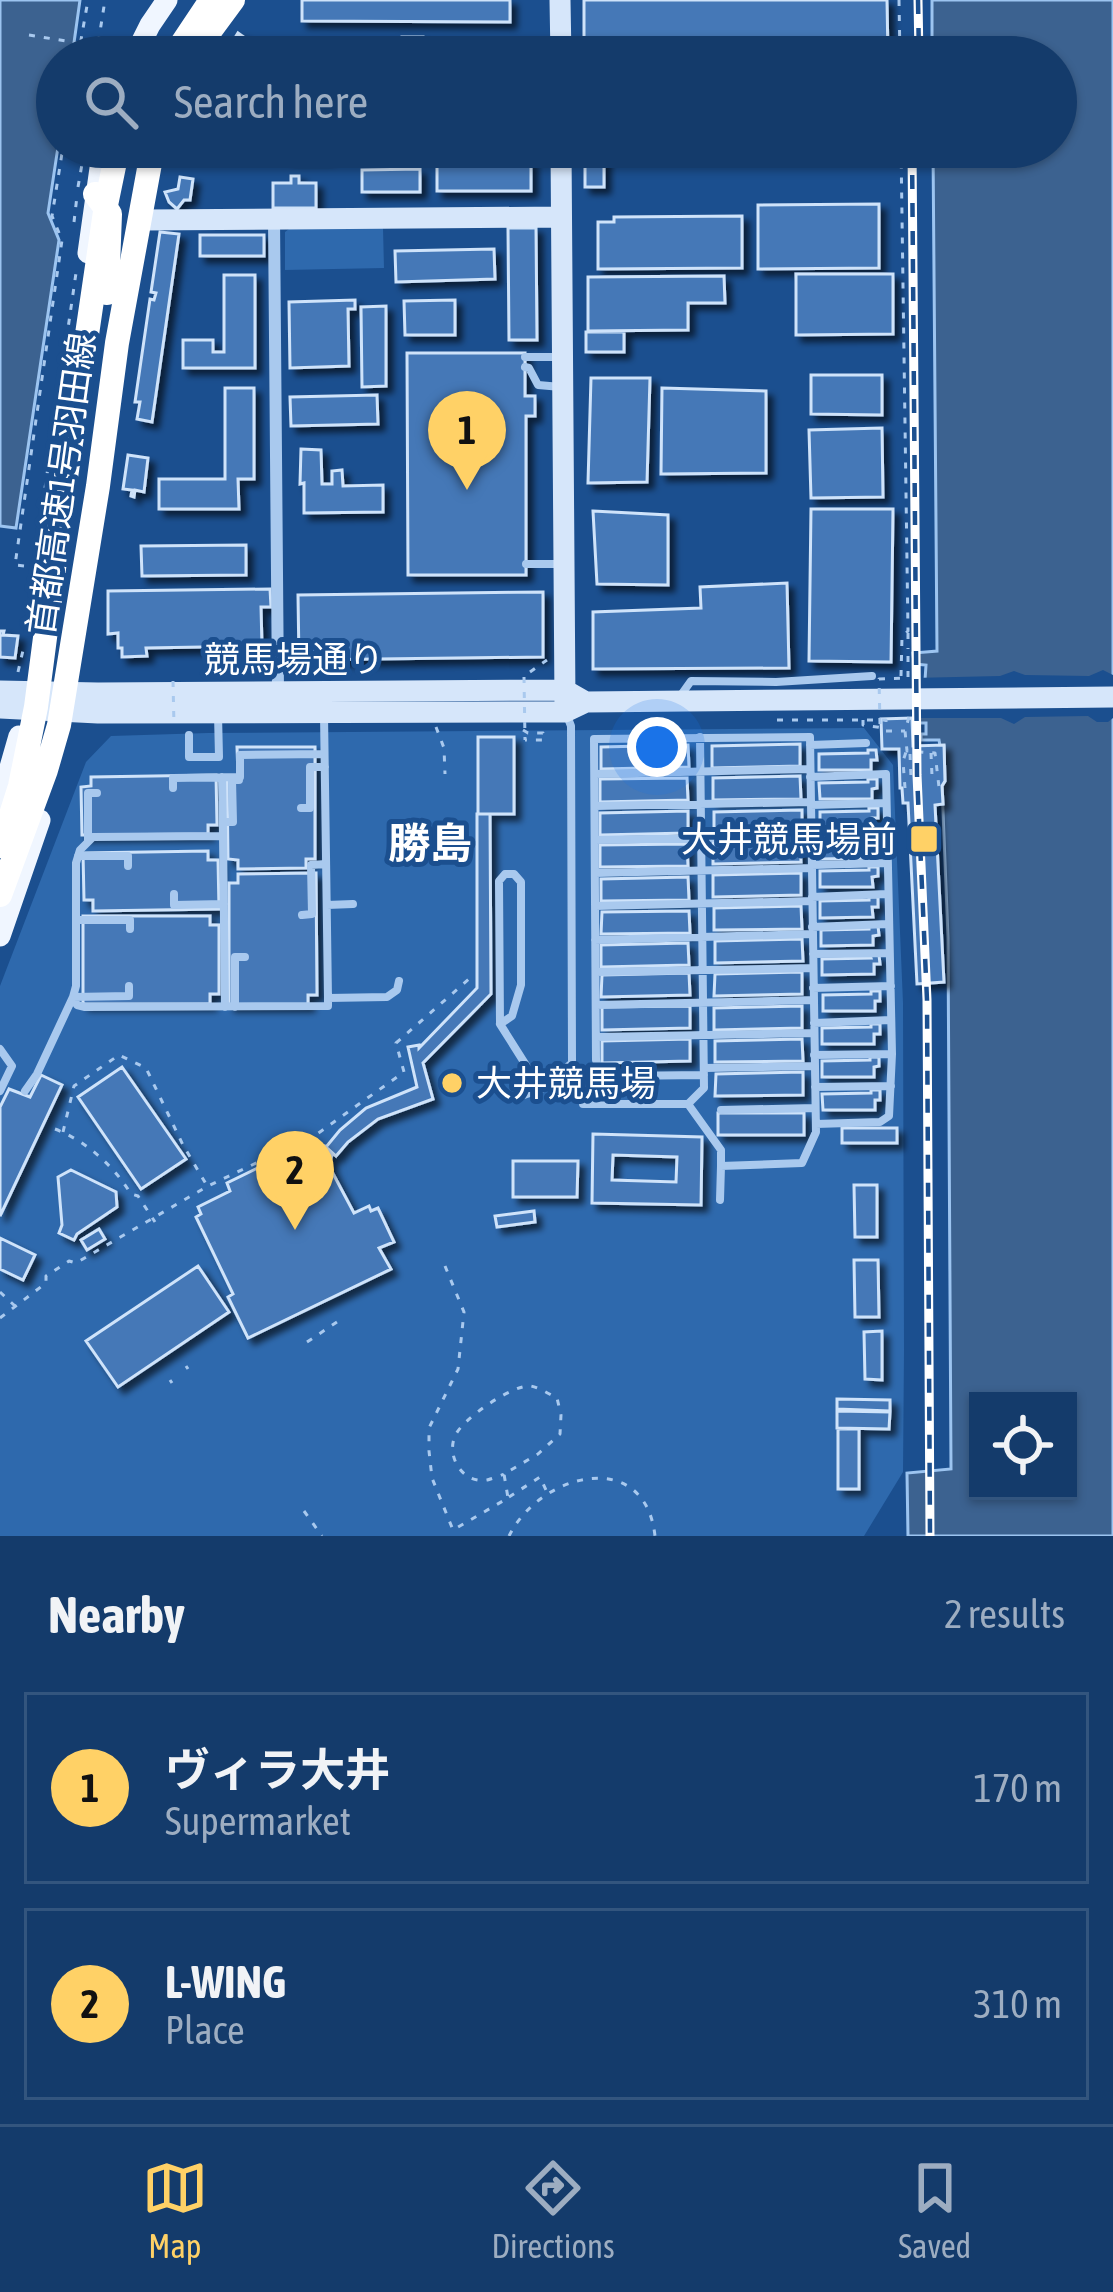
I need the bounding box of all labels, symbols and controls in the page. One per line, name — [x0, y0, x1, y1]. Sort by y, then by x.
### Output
search box — [36, 36, 1077, 168]
icon: search — [78, 69, 144, 135]
text: Search here — [174, 76, 368, 128]
street label: 首都高速1号羽田線 — [19, 330, 103, 638]
pin: 1 — [428, 391, 506, 490]
street label: 競馬場通り — [204, 638, 384, 680]
your location — [627, 717, 687, 777]
place label: 大井競馬場前 — [681, 818, 897, 860]
district label: 勝島 — [388, 819, 472, 867]
marker: 大井競馬場前 — [908, 823, 940, 855]
place label: 大井競馬場 — [476, 1062, 656, 1104]
marker: 大井競馬場 — [439, 1070, 465, 1096]
pin: 2 — [256, 1131, 334, 1230]
map controls — [969, 1392, 1077, 1500]
button: locate — [969, 1392, 1077, 1500]
text: Nearby — [48, 1585, 185, 1644]
text: 2 results — [944, 1592, 1065, 1636]
text: ヴィラ大井 — [165, 1744, 390, 1796]
text: 1 — [81, 1766, 99, 1810]
text: 170 m — [974, 1766, 1062, 1810]
text: Supermarket — [165, 1799, 351, 1843]
text: L-WING — [165, 1956, 286, 2008]
text: 2 — [81, 1982, 99, 2026]
text: 310 m — [974, 1982, 1062, 2026]
text: Place — [165, 2008, 245, 2052]
tab: Map — [142, 2155, 208, 2265]
tab: Directions — [491, 2155, 615, 2265]
tab: Saved — [898, 2155, 971, 2265]

